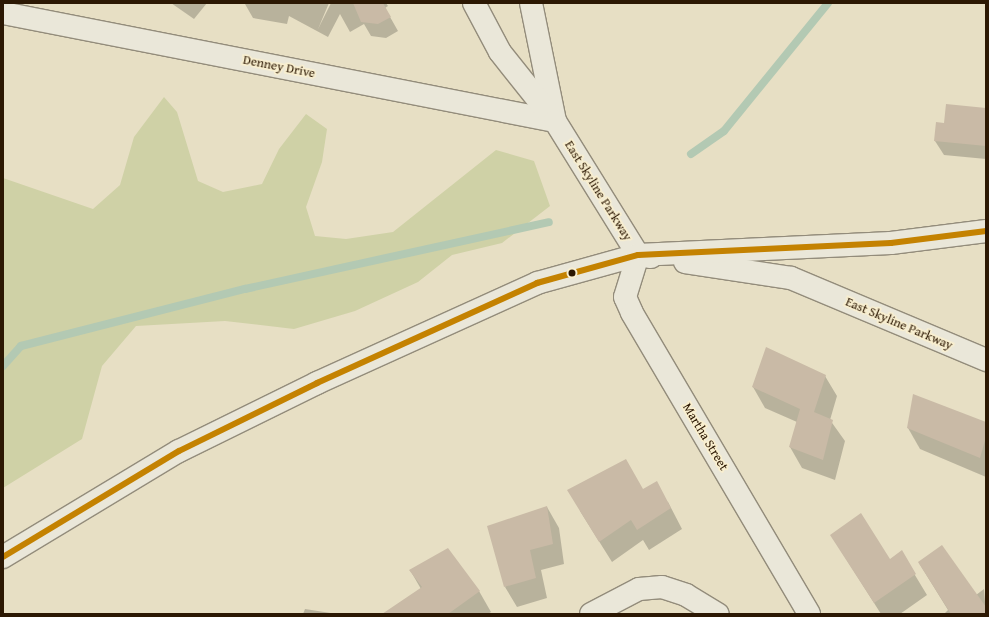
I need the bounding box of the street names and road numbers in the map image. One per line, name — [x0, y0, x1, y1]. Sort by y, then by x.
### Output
street label: Denney Drive — [242, 52, 316, 82]
street label: East Skyline Parkway — [561, 138, 635, 244]
street label: East Skyline Parkway — [843, 294, 955, 354]
street label: Martha Street — [679, 400, 731, 474]

